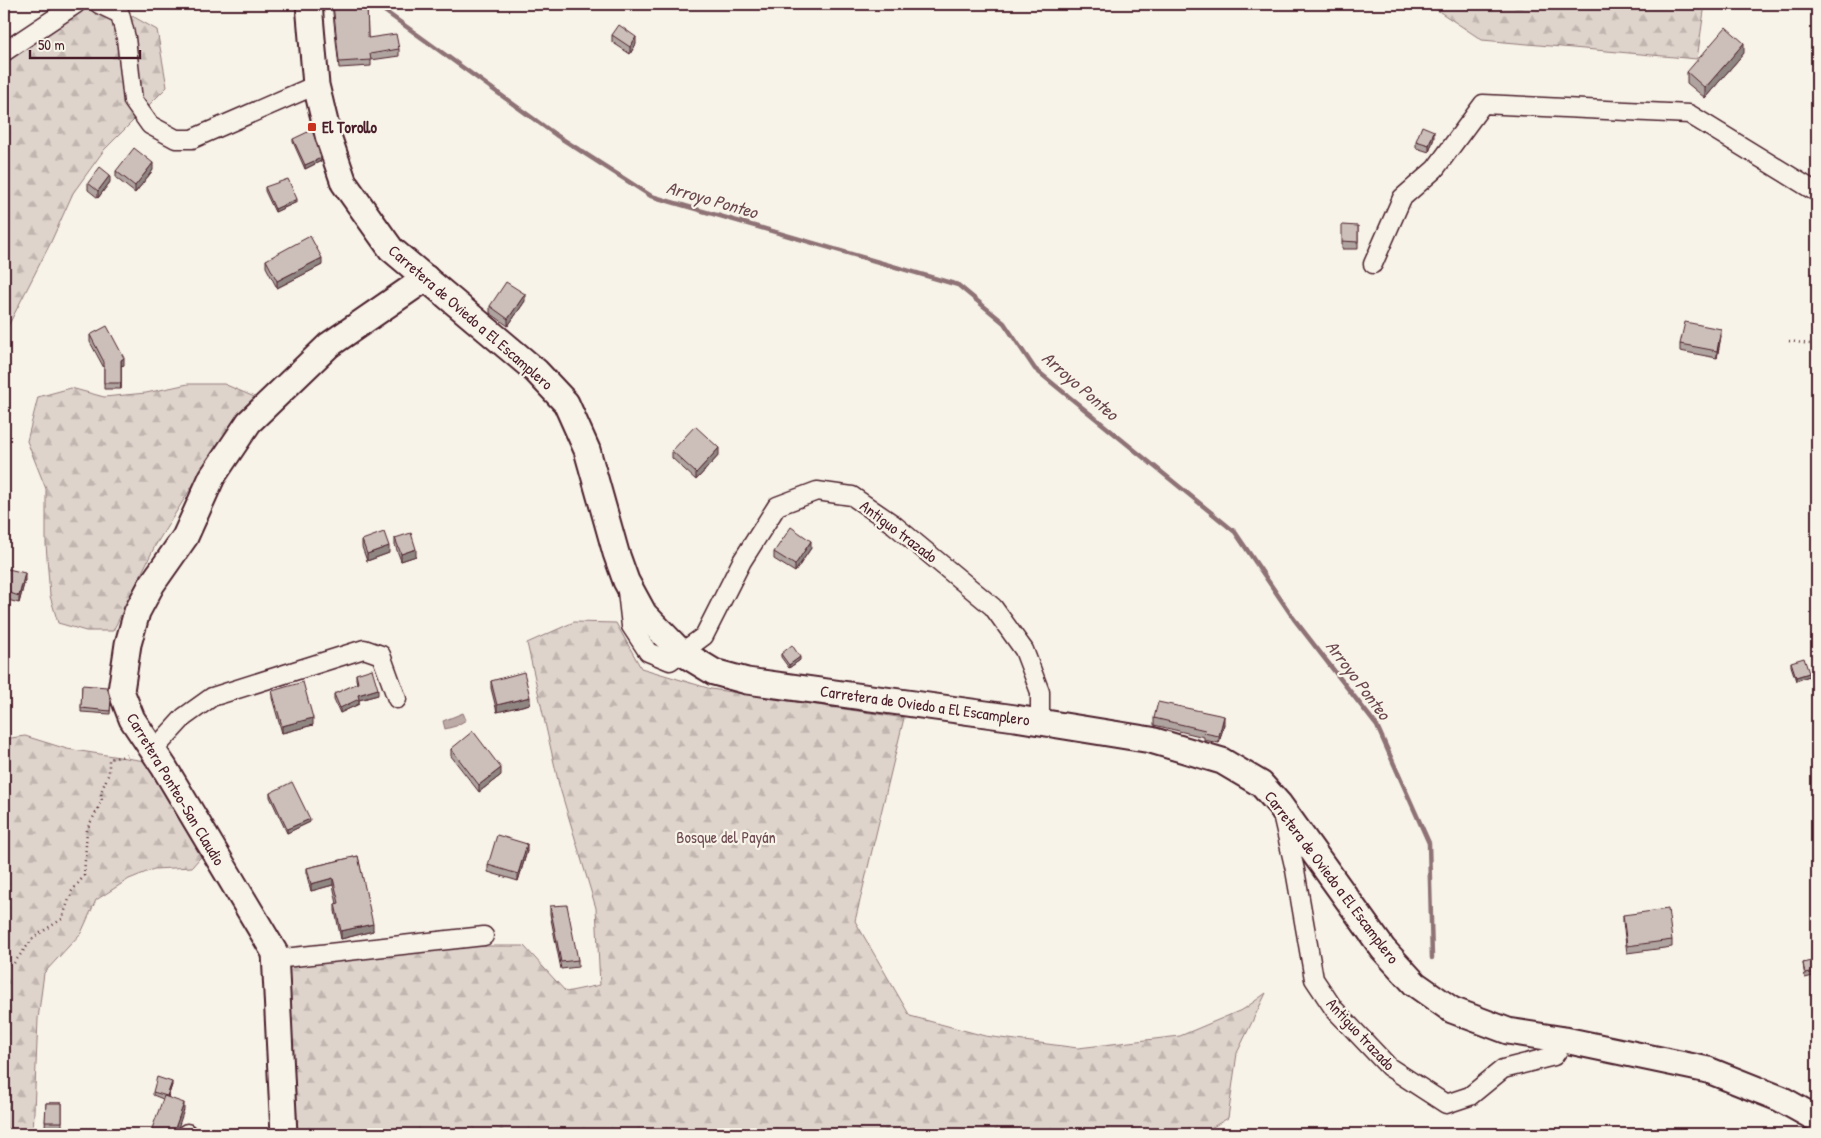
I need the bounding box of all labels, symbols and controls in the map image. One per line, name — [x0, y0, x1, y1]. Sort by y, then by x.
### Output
scale bar — [30, 28, 140, 60]
text: 50 m — [38, 34, 65, 55]
place label: El Torollo — [322, 116, 377, 138]
marker: El Torollo — [306, 121, 318, 133]
water label: Arroyo Ponteo — [664, 175, 762, 225]
street label: Carretera de Oviedo a El Escamplero — [384, 239, 558, 395]
water label: Arroyo Ponteo — [1037, 345, 1125, 427]
street label: Antiguo trazado — [856, 495, 943, 568]
water label: Arroyo Ponteo — [1320, 635, 1398, 726]
street label: Carretera de Oviedo a El Escamplero — [819, 679, 1032, 731]
street label: Carretera Ponteo-San Claudio — [122, 709, 231, 870]
street label: Carretera de Oviedo a El Escamplero — [1260, 786, 1405, 968]
park label: Bosque del Payán — [676, 826, 776, 848]
street label: Antiguo trazado — [1322, 993, 1401, 1075]

